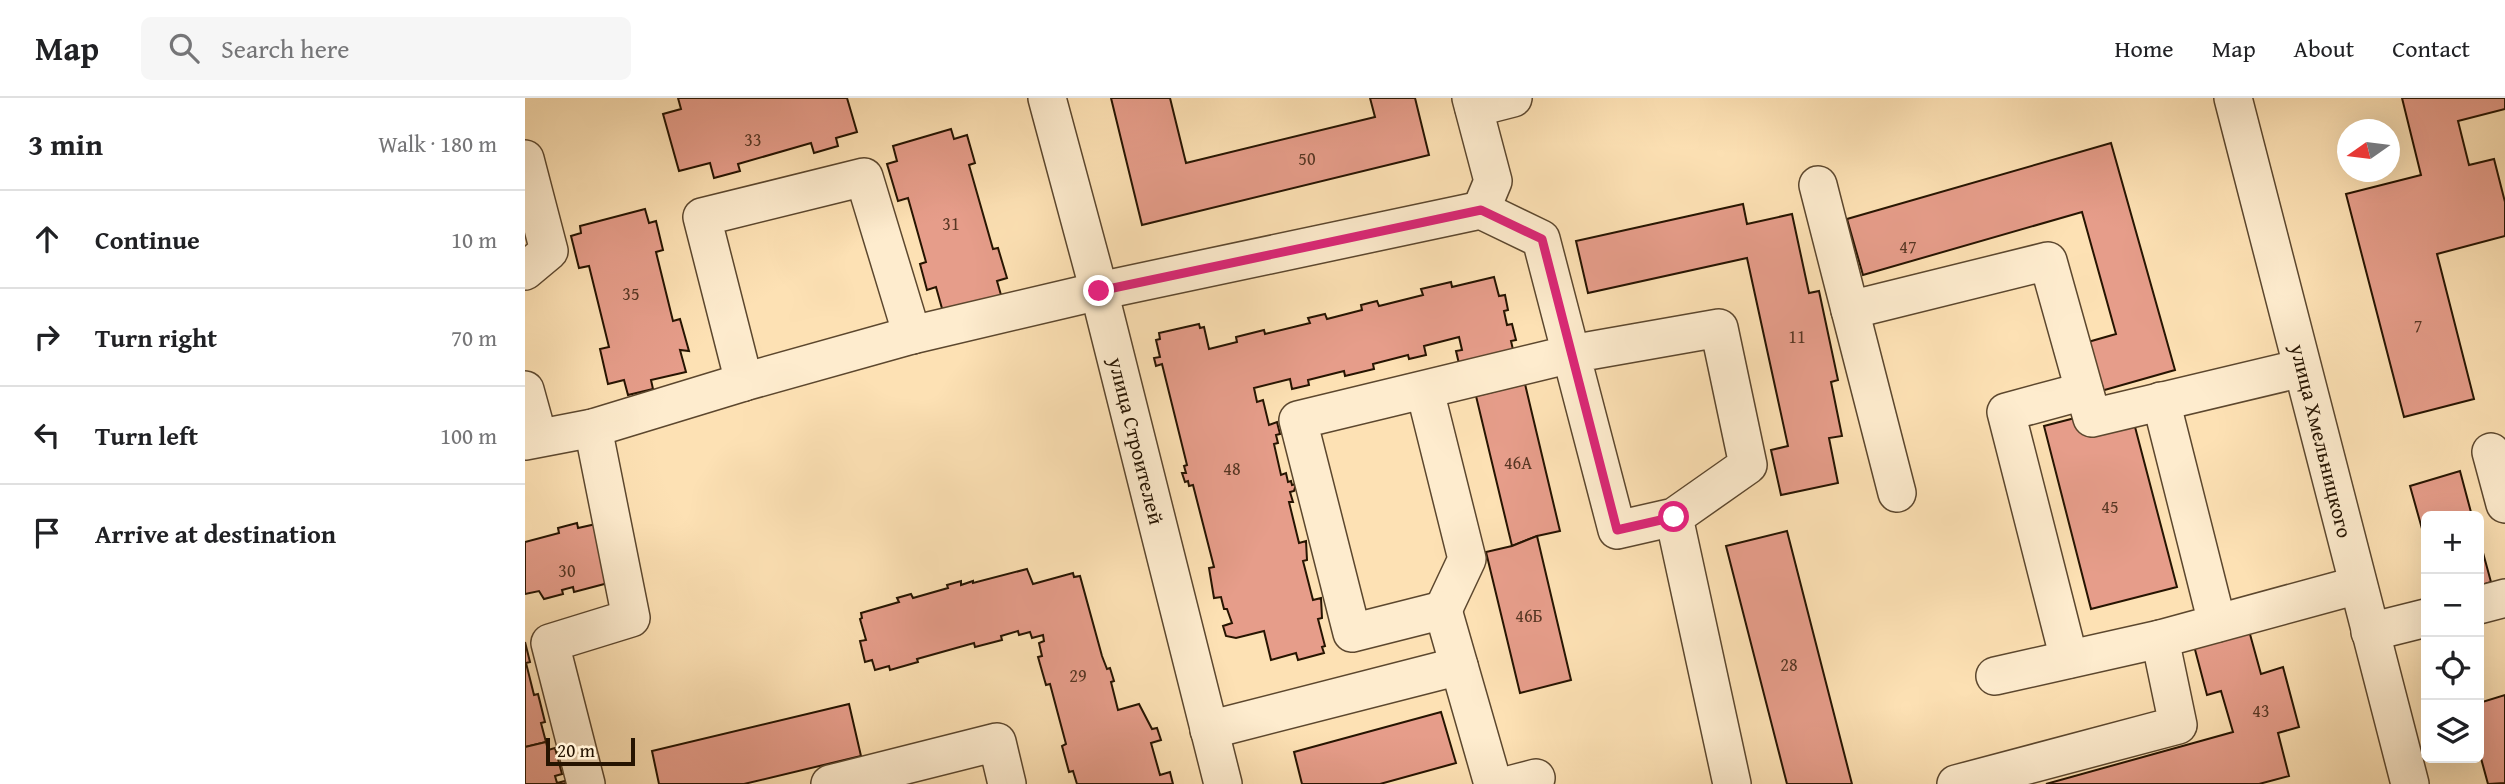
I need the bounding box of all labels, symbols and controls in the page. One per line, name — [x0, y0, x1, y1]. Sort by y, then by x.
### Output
search box — [141, 17, 631, 80]
text: Map — [35, 24, 99, 72]
icon: search — [165, 29, 203, 67]
text: Search here — [221, 29, 349, 68]
text: Home — [2115, 31, 2174, 66]
text: Map — [2212, 31, 2256, 66]
text: About — [2294, 31, 2354, 66]
text: Contact — [2392, 31, 2470, 66]
north arrow — [2337, 119, 2400, 182]
text: 3 min — [28, 122, 103, 166]
house number: 33 — [744, 126, 762, 153]
text: Walk · 180 m — [378, 127, 497, 160]
house number: 50 — [1298, 145, 1316, 172]
house number: 31 — [942, 210, 960, 237]
icon: ahead — [28, 220, 66, 258]
text: Continue — [95, 220, 200, 259]
text: 10 m — [451, 223, 497, 256]
house number: 47 — [1899, 233, 1917, 260]
route end — [1083, 275, 1114, 306]
house number: 35 — [622, 280, 640, 307]
house number: 7 — [2414, 312, 2422, 339]
icon: right — [28, 318, 66, 356]
text: Turn right — [95, 318, 217, 357]
text: 70 m — [451, 321, 497, 354]
house number: 11 — [1788, 323, 1806, 350]
street label: улица Хмельницкого — [2282, 340, 2361, 541]
street label: улица Строителей — [1100, 353, 1172, 528]
icon: left — [28, 416, 66, 454]
text: Turn left — [95, 416, 198, 455]
text: 100 m — [440, 419, 497, 452]
house number: 46А — [1504, 449, 1532, 476]
house number: 48 — [1223, 455, 1241, 482]
house number: 45 — [2101, 493, 2119, 520]
route start — [1658, 501, 1689, 532]
map controls — [2421, 511, 2484, 763]
button: + — [2421, 511, 2484, 574]
icon: arrive — [28, 514, 66, 552]
text: Arrive at destination — [95, 514, 336, 553]
house number: 30 — [558, 557, 576, 584]
button: − — [2421, 574, 2484, 637]
house number: 46Б — [1515, 602, 1543, 629]
button: locate — [2421, 637, 2484, 700]
house number: 28 — [1780, 651, 1798, 678]
house number: 29 — [1069, 662, 1087, 689]
house number: 43 — [2252, 697, 2270, 724]
button: layers — [2421, 700, 2484, 763]
scale bar — [546, 735, 635, 767]
text: 20 m — [557, 736, 595, 764]

